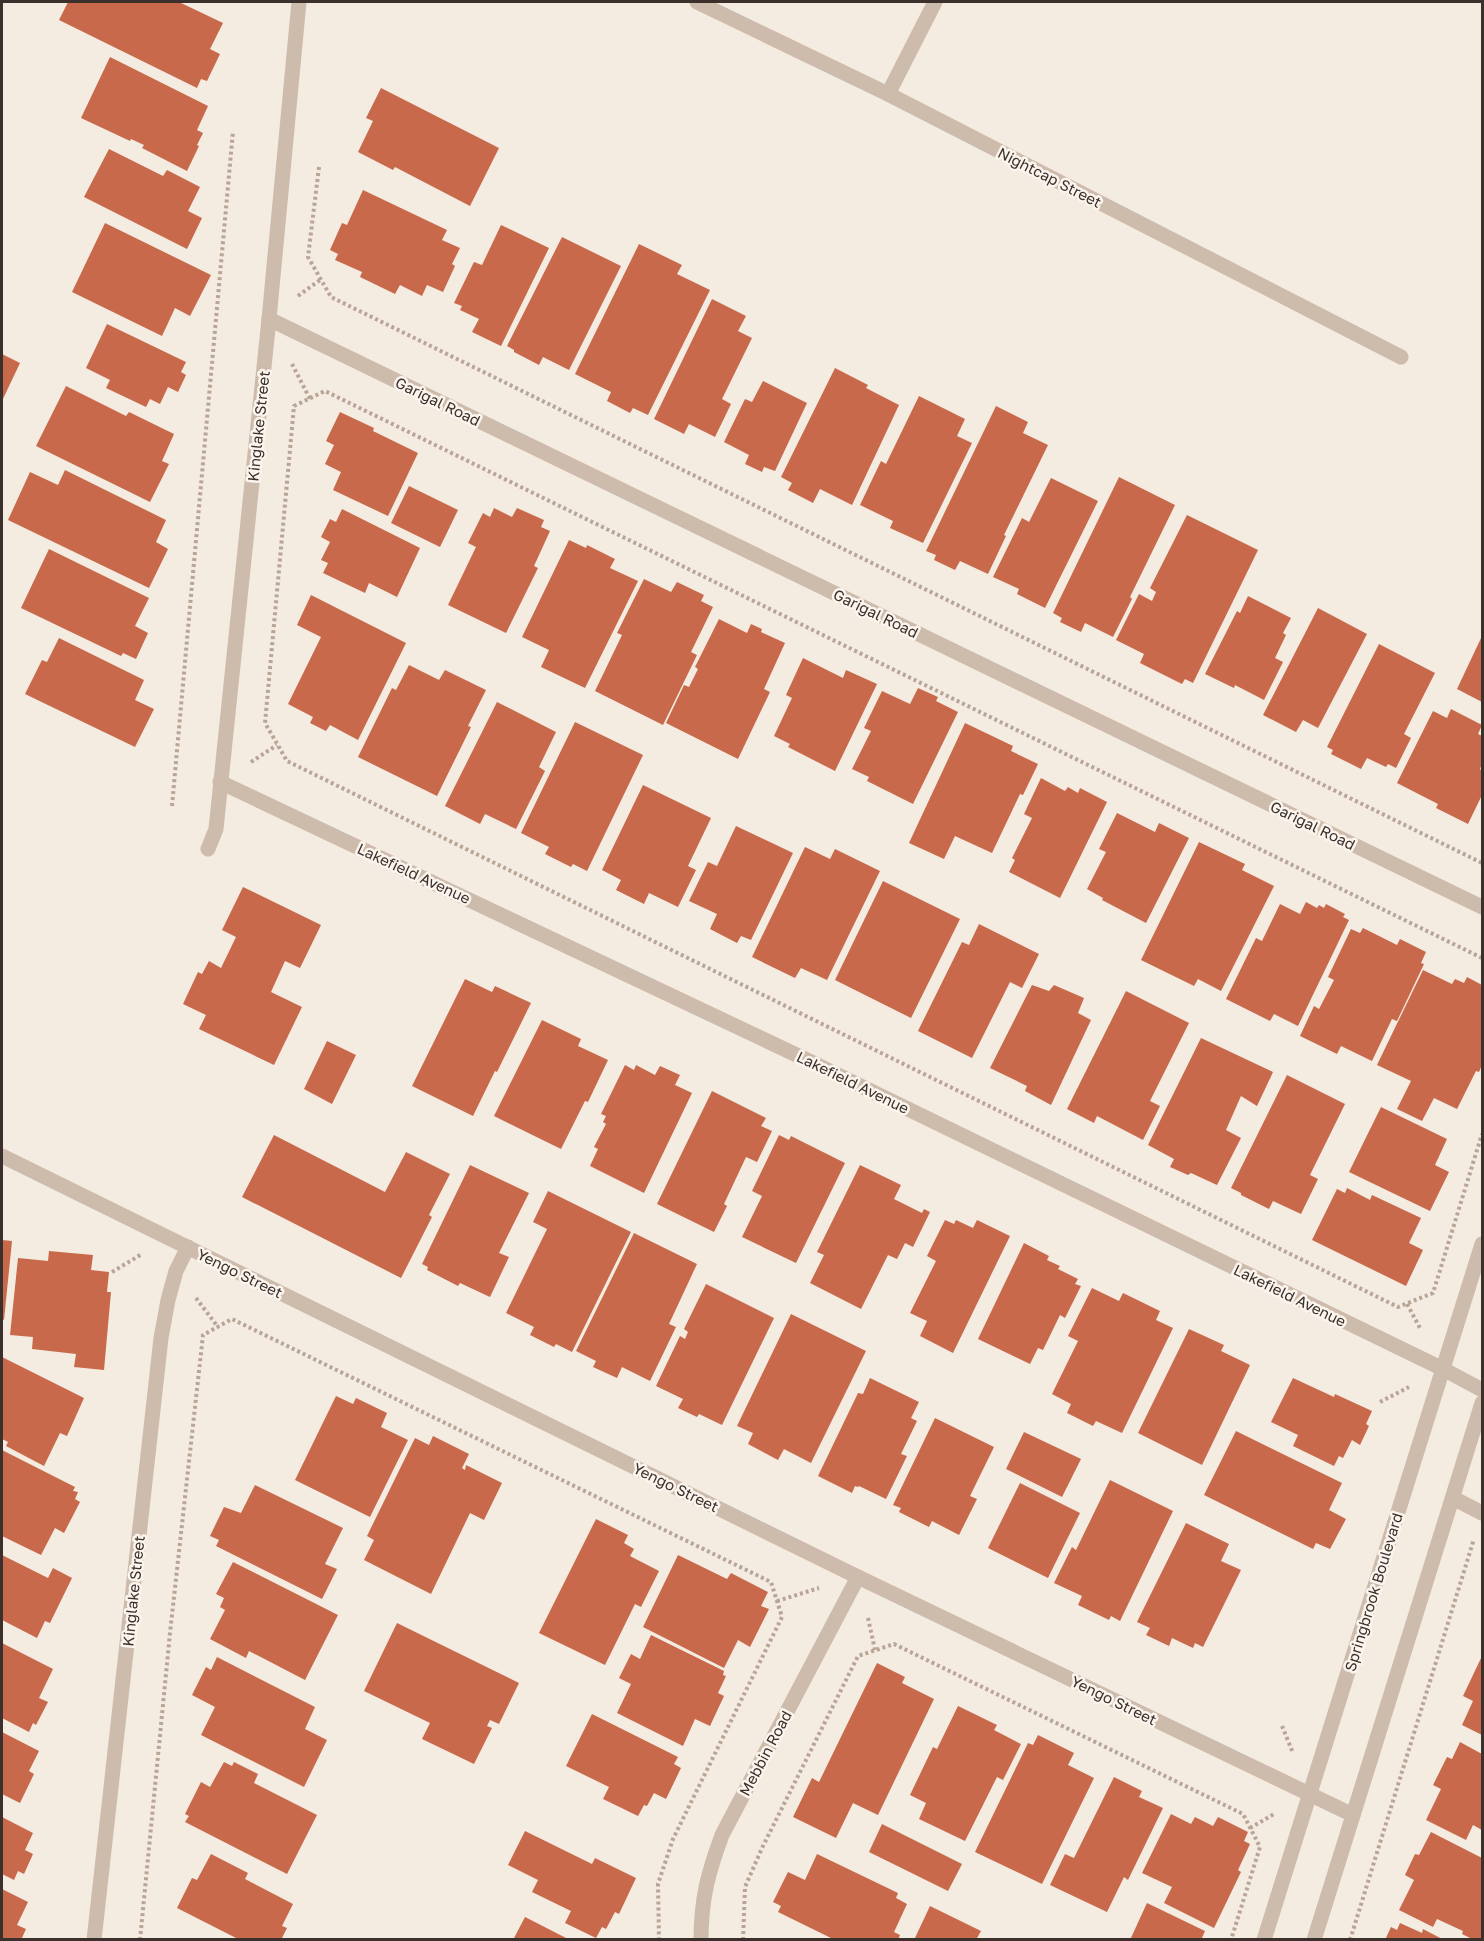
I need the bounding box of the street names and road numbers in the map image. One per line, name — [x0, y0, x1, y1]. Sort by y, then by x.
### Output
street label: Nightcap Street — [995, 143, 1105, 211]
street label: Kinglake Street — [243, 370, 273, 482]
street label: Garigal Road — [393, 373, 483, 429]
street label: Garigal Road — [831, 585, 921, 641]
street label: Garigal Road — [1268, 797, 1358, 853]
street label: Lakefield Avenue — [355, 839, 474, 907]
street label: Lakefield Avenue — [794, 1047, 912, 1117]
street label: Yengo Street — [194, 1245, 286, 1301]
street label: Lakefield Avenue — [1231, 1260, 1349, 1330]
street label: Yengo Street — [630, 1459, 722, 1515]
street label: Springbrook Boulevard — [1340, 1511, 1406, 1673]
street label: Kinglake Street — [118, 1535, 148, 1647]
street label: Yengo Street — [1068, 1672, 1160, 1728]
street label: Mebbin Road — [735, 1707, 795, 1799]

